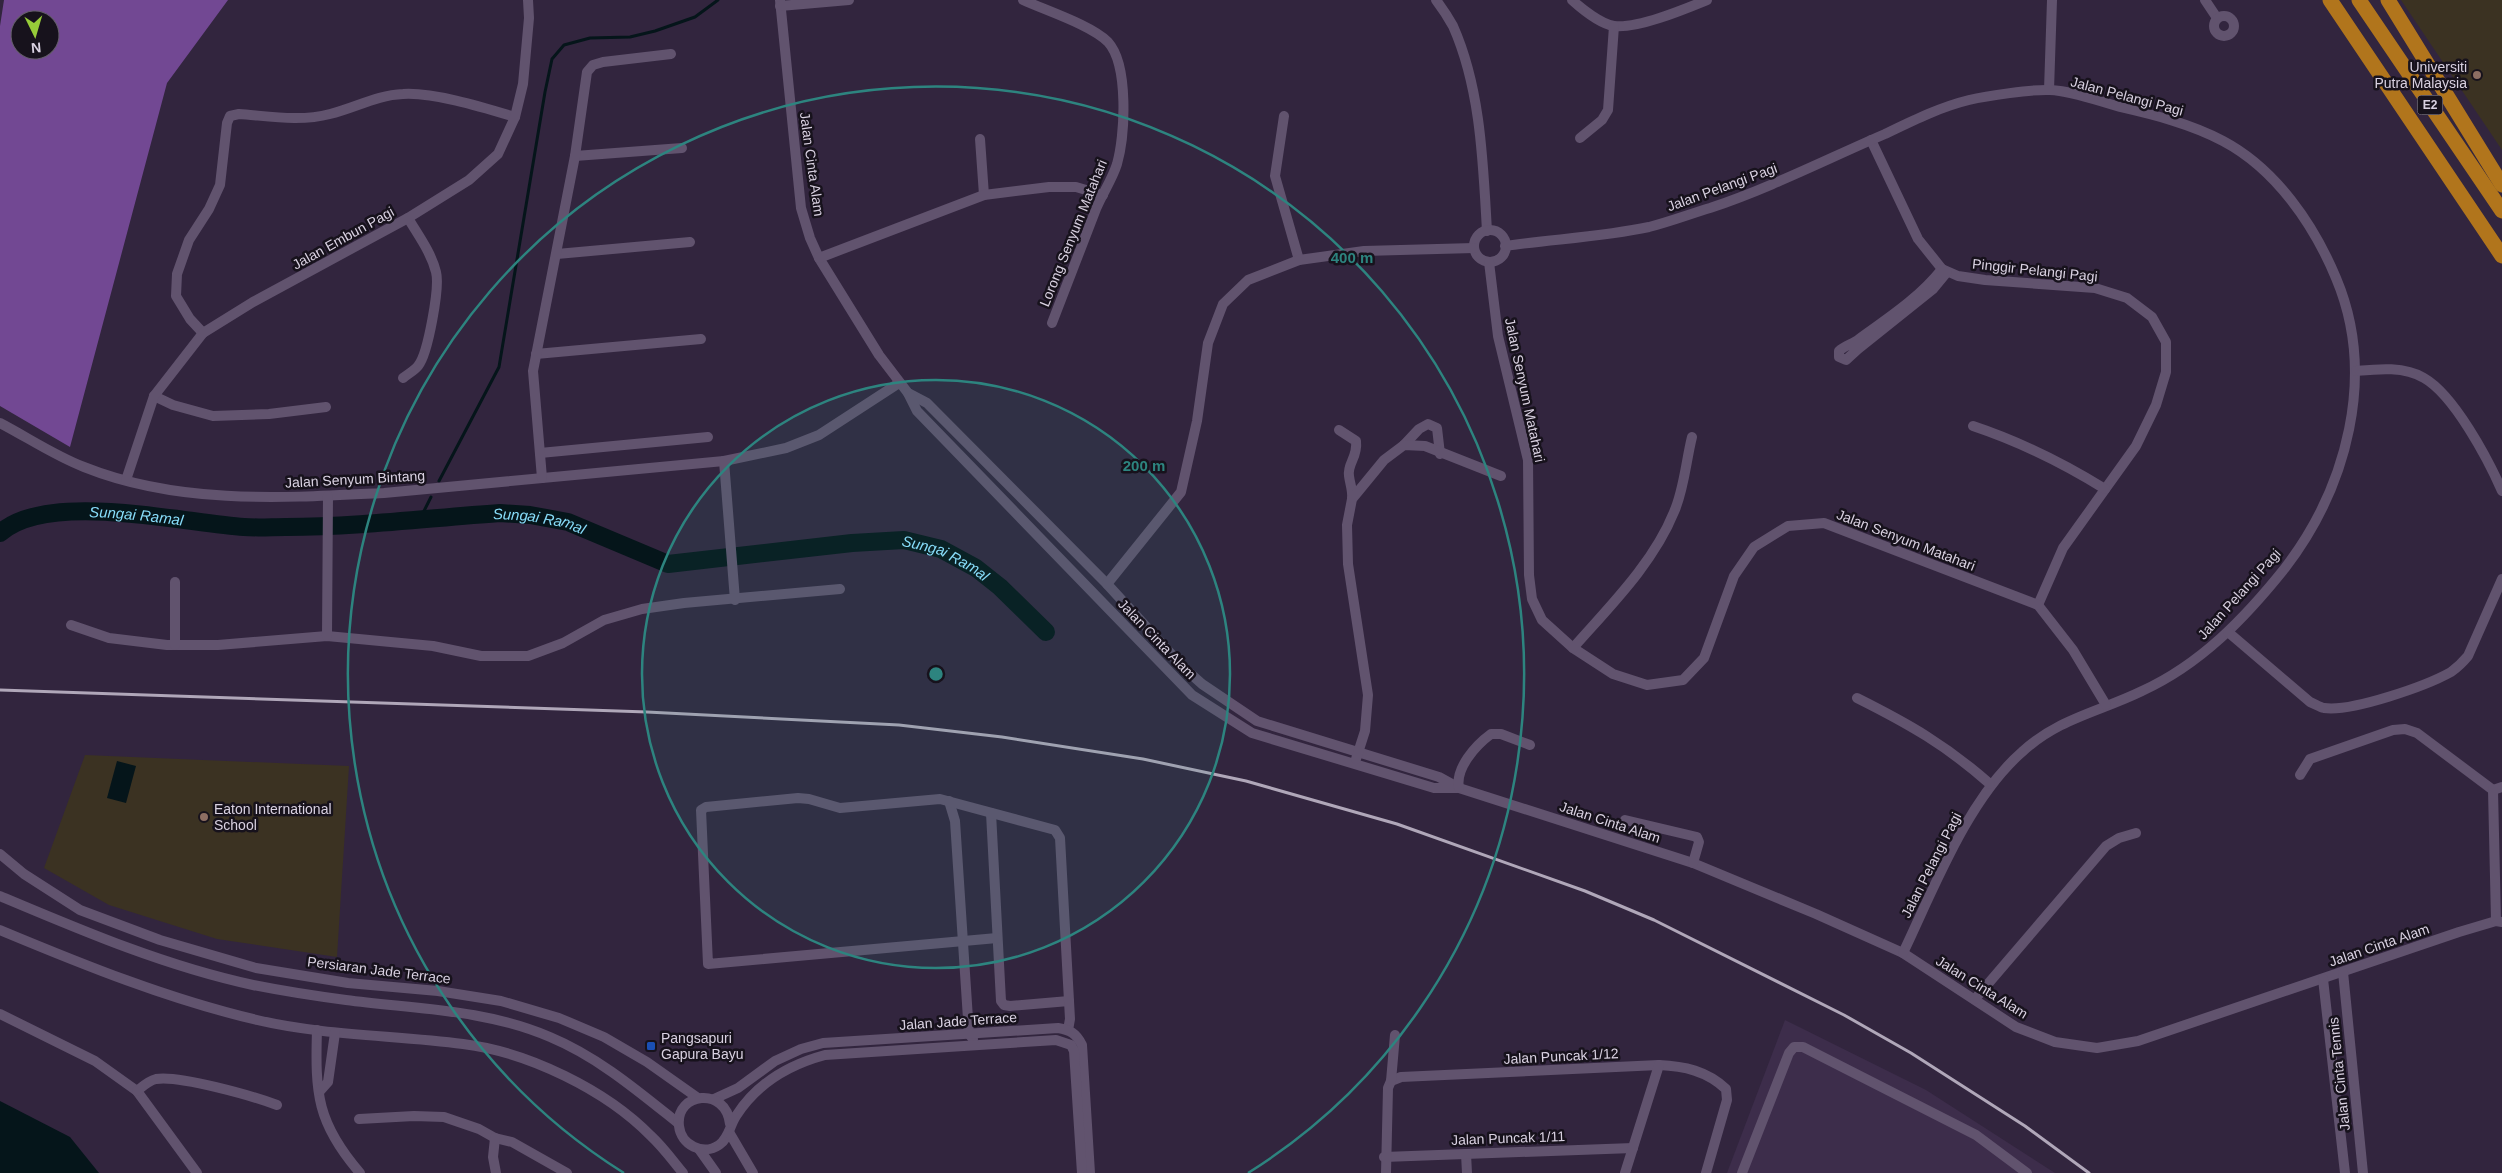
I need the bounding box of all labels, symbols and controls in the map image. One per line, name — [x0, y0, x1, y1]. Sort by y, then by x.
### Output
north arrow — [10, 10, 60, 60]
text: N — [30, 40, 42, 56]
place label: Universiti Putra Malaysia — [2374, 59, 2467, 91]
marker: Universiti Putra Malaysia — [2471, 69, 2483, 81]
street label: Jalan Pelangi Pagi — [2069, 73, 2185, 119]
road number: E2 — [2418, 96, 2442, 114]
street label: Jalan Cinta Alam — [797, 111, 827, 217]
street label: Lorong Senyum Matahari — [1036, 157, 1110, 309]
street label: Jalan Pelangi Pagi — [1665, 160, 1779, 214]
street label: Jalan Embun Pagi — [289, 203, 397, 273]
text: 400 m — [1331, 249, 1373, 266]
street label: Pinggir Pelangi Pagi — [1971, 255, 2099, 285]
street label: Jalan Senyum Matahari — [1502, 316, 1548, 464]
text: 200 m — [1123, 457, 1165, 474]
street label: Jalan Senyum Bintang — [285, 467, 425, 491]
water label: Sungai Ramal — [89, 503, 185, 528]
water label: Sungai Ramal — [492, 504, 589, 537]
street label: Jalan Senyum Matahari — [1834, 506, 1978, 574]
water label: Sungai Ramal — [900, 531, 993, 584]
street label: Jalan Pelangi Pagi — [2194, 546, 2284, 642]
street label: Jalan Cinta Alam — [1115, 596, 1199, 682]
centre of rings — [927, 665, 945, 683]
street label: Jalan Cinta Alam — [1558, 798, 1662, 846]
place label: Eaton International School — [214, 801, 332, 833]
street label: Jalan Pelangi Pagi — [1898, 810, 1964, 920]
marker: Eaton International School — [198, 811, 210, 823]
street label: Jalan Cinta Alam — [2327, 920, 2431, 970]
street label: Jalan Cinta Alam — [1933, 952, 2031, 1022]
street label: Persiaran Jade Terrace — [306, 953, 452, 987]
street label: Jalan Jade Terrace — [899, 1009, 1018, 1033]
street label: Jalan Cinta Tennis — [2325, 1016, 2353, 1132]
place label: Pangsapuri Gapura Bayu — [661, 1030, 744, 1062]
marker: Pangsapuri Gapura Bayu — [645, 1040, 657, 1052]
street label: Jalan Puncak 1/12 — [1503, 1045, 1619, 1067]
street label: Jalan Puncak 1/11 — [1451, 1128, 1566, 1148]

